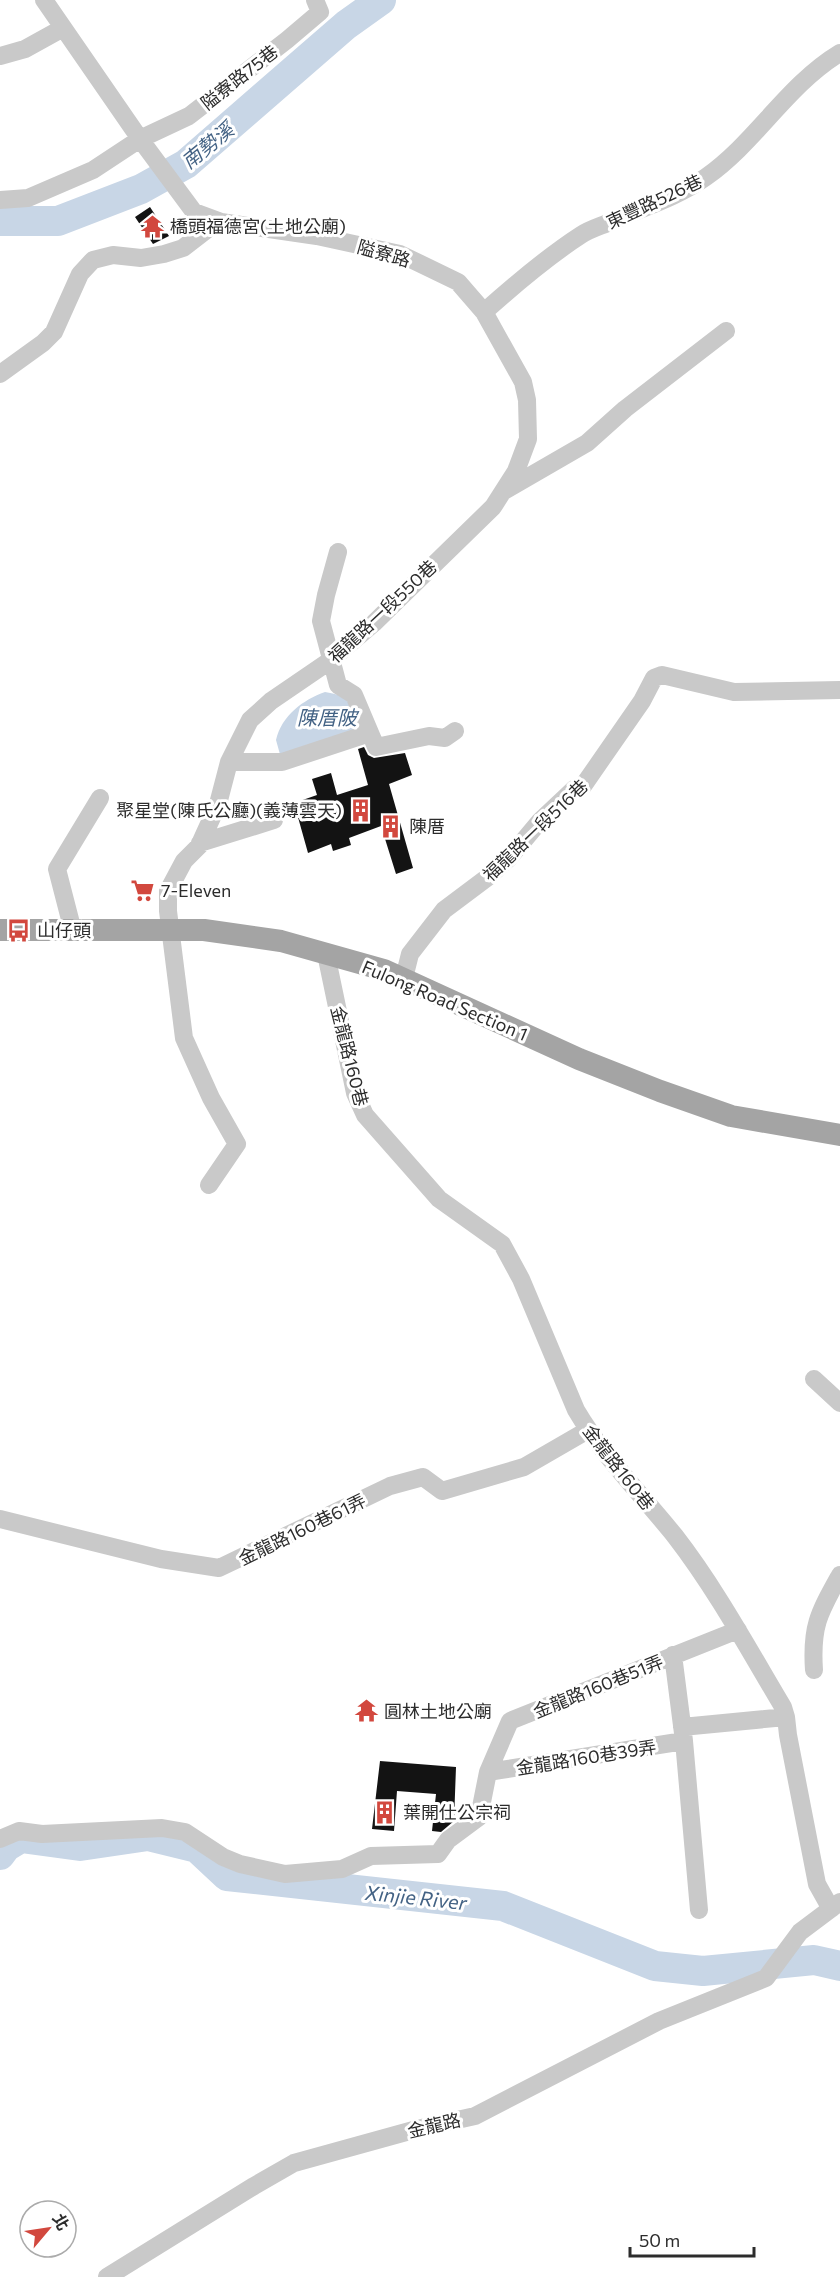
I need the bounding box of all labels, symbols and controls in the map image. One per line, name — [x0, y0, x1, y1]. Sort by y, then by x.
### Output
street label: 隘寮路75巷 — [196, 40, 282, 114]
water label: 南勢溪 — [176, 115, 240, 173]
street label: 東豐路526巷 — [603, 169, 705, 233]
temple icon: 橋頭福德宮(土地公廟) — [139, 213, 165, 239]
place label: 橋頭福德宮(土地公廟) — [170, 215, 346, 237]
street label: 隘寮路 — [355, 235, 413, 271]
street label: 福龍路一段550巷 — [323, 555, 441, 667]
water label: 陳厝陂 — [297, 705, 360, 729]
street label: 福龍路一段516巷 — [478, 775, 592, 885]
building icon: 聚星堂(陳氏公廳)(義薄雲天) — [347, 797, 373, 823]
place label: 聚星堂(陳氏公廳)(義薄雲天) — [116, 799, 342, 821]
building icon: 陳厝 — [378, 813, 404, 839]
place label: 陳厝 — [409, 815, 445, 837]
supermarket icon: 7-Eleven — [130, 877, 156, 903]
place label: 7-Eleven — [161, 879, 231, 901]
bus stop icon: 山仔頭 — [6, 917, 32, 943]
place label: 山仔頭 — [37, 919, 91, 941]
street label: Fulong Road Section 1 — [359, 955, 531, 1045]
street label: 金龍路160巷 — [327, 1004, 373, 1108]
street label: 金龍路160巷 — [579, 1420, 659, 1514]
street label: 金龍路160巷61弄 — [235, 1489, 369, 1569]
street label: 金龍路160巷51弄 — [530, 1650, 666, 1722]
temple icon: 圓林土地公廟 — [353, 1698, 379, 1724]
place label: 圓林土地公廟 — [384, 1700, 492, 1722]
street label: 金龍路160巷39弄 — [514, 1735, 658, 1779]
building icon: 葉開仕公宗祠 — [372, 1799, 398, 1825]
place label: 葉開仕公宗祠 — [403, 1801, 511, 1823]
water label: Xinjie River — [363, 1880, 469, 1914]
street label: 金龍路 — [405, 2108, 463, 2142]
north arrow — [18, 2199, 78, 2259]
text: 北 — [49, 2210, 74, 2233]
scale bar — [630, 2220, 754, 2258]
text: 50 m — [639, 2229, 680, 2251]

